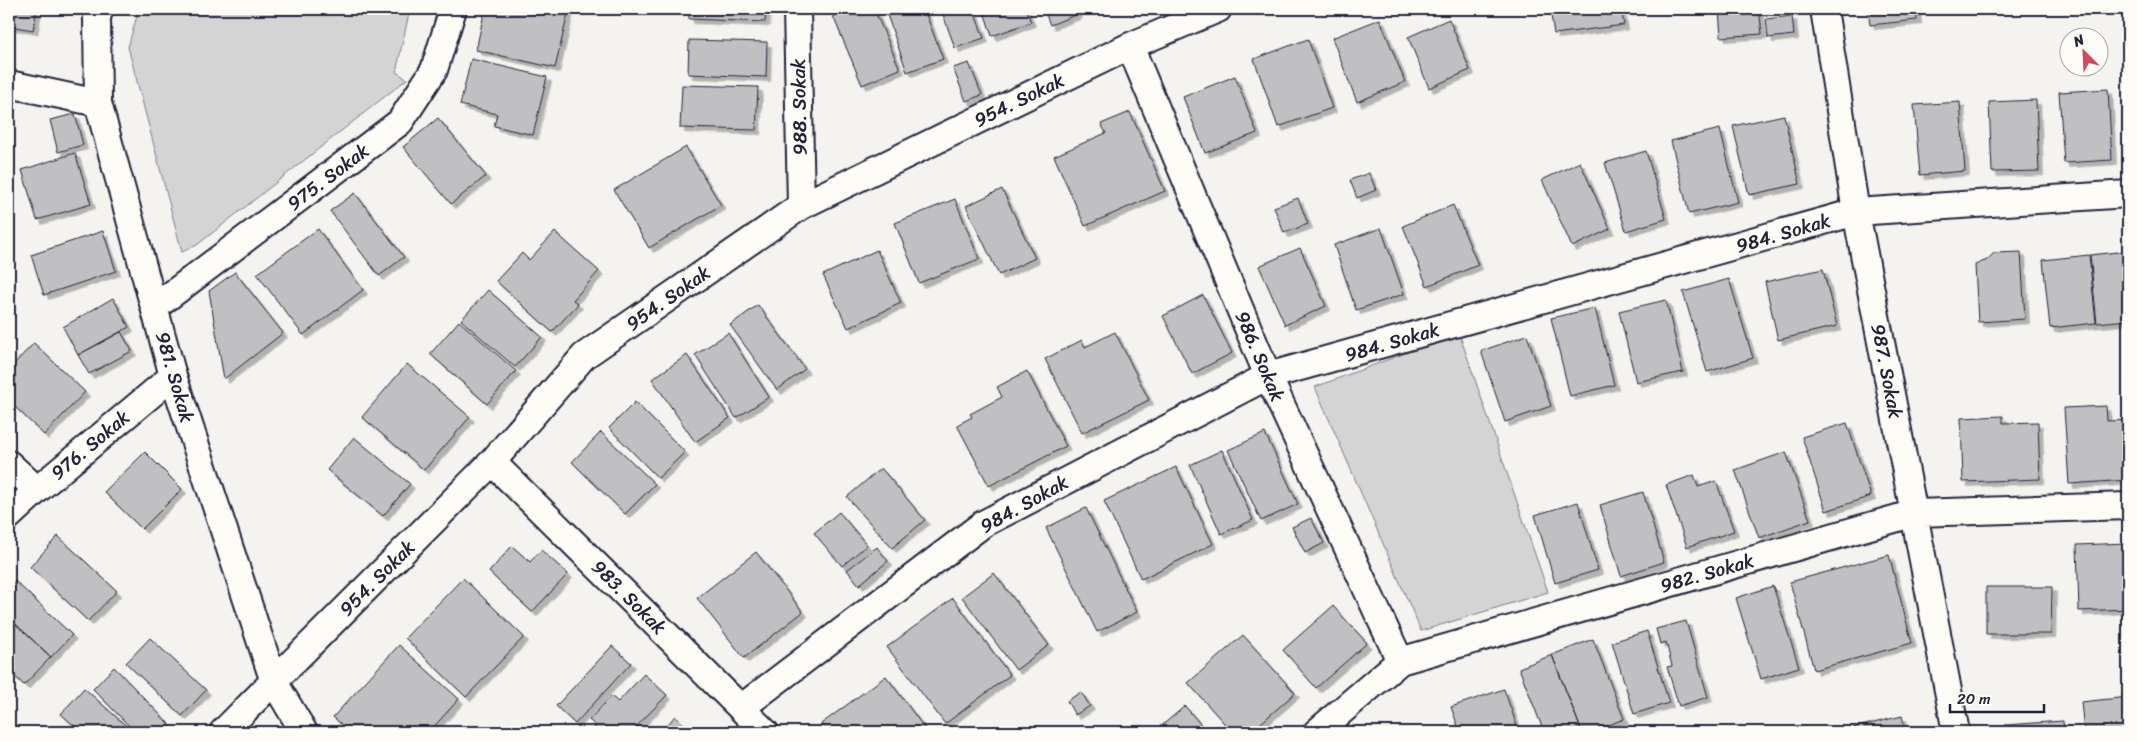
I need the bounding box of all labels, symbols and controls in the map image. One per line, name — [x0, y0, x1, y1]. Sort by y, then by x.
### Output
text: N — [2068, 27, 2089, 54]
north arrow — [2060, 28, 2110, 78]
street label: 988. Sokak — [782, 58, 816, 156]
street label: 954. Sokak — [968, 64, 1070, 136]
street label: 975. Sokak — [280, 135, 376, 219]
street label: 984. Sokak — [1732, 204, 1834, 262]
street label: 954. Sokak — [619, 257, 717, 339]
street label: 986. Sokak — [1226, 305, 1294, 407]
street label: 984. Sokak — [1341, 313, 1443, 371]
street label: 987. Sokak — [1862, 321, 1912, 421]
street label: 981. Sokak — [146, 328, 204, 426]
street label: 976. Sokak — [43, 402, 137, 488]
street label: 984. Sokak — [974, 466, 1074, 542]
street label: 954. Sokak — [331, 532, 423, 624]
street label: 982. Sokak — [1656, 544, 1758, 602]
street label: 983. Sokak — [584, 552, 674, 642]
scale bar — [1950, 681, 2043, 713]
text: 20 m — [1957, 686, 1991, 712]

